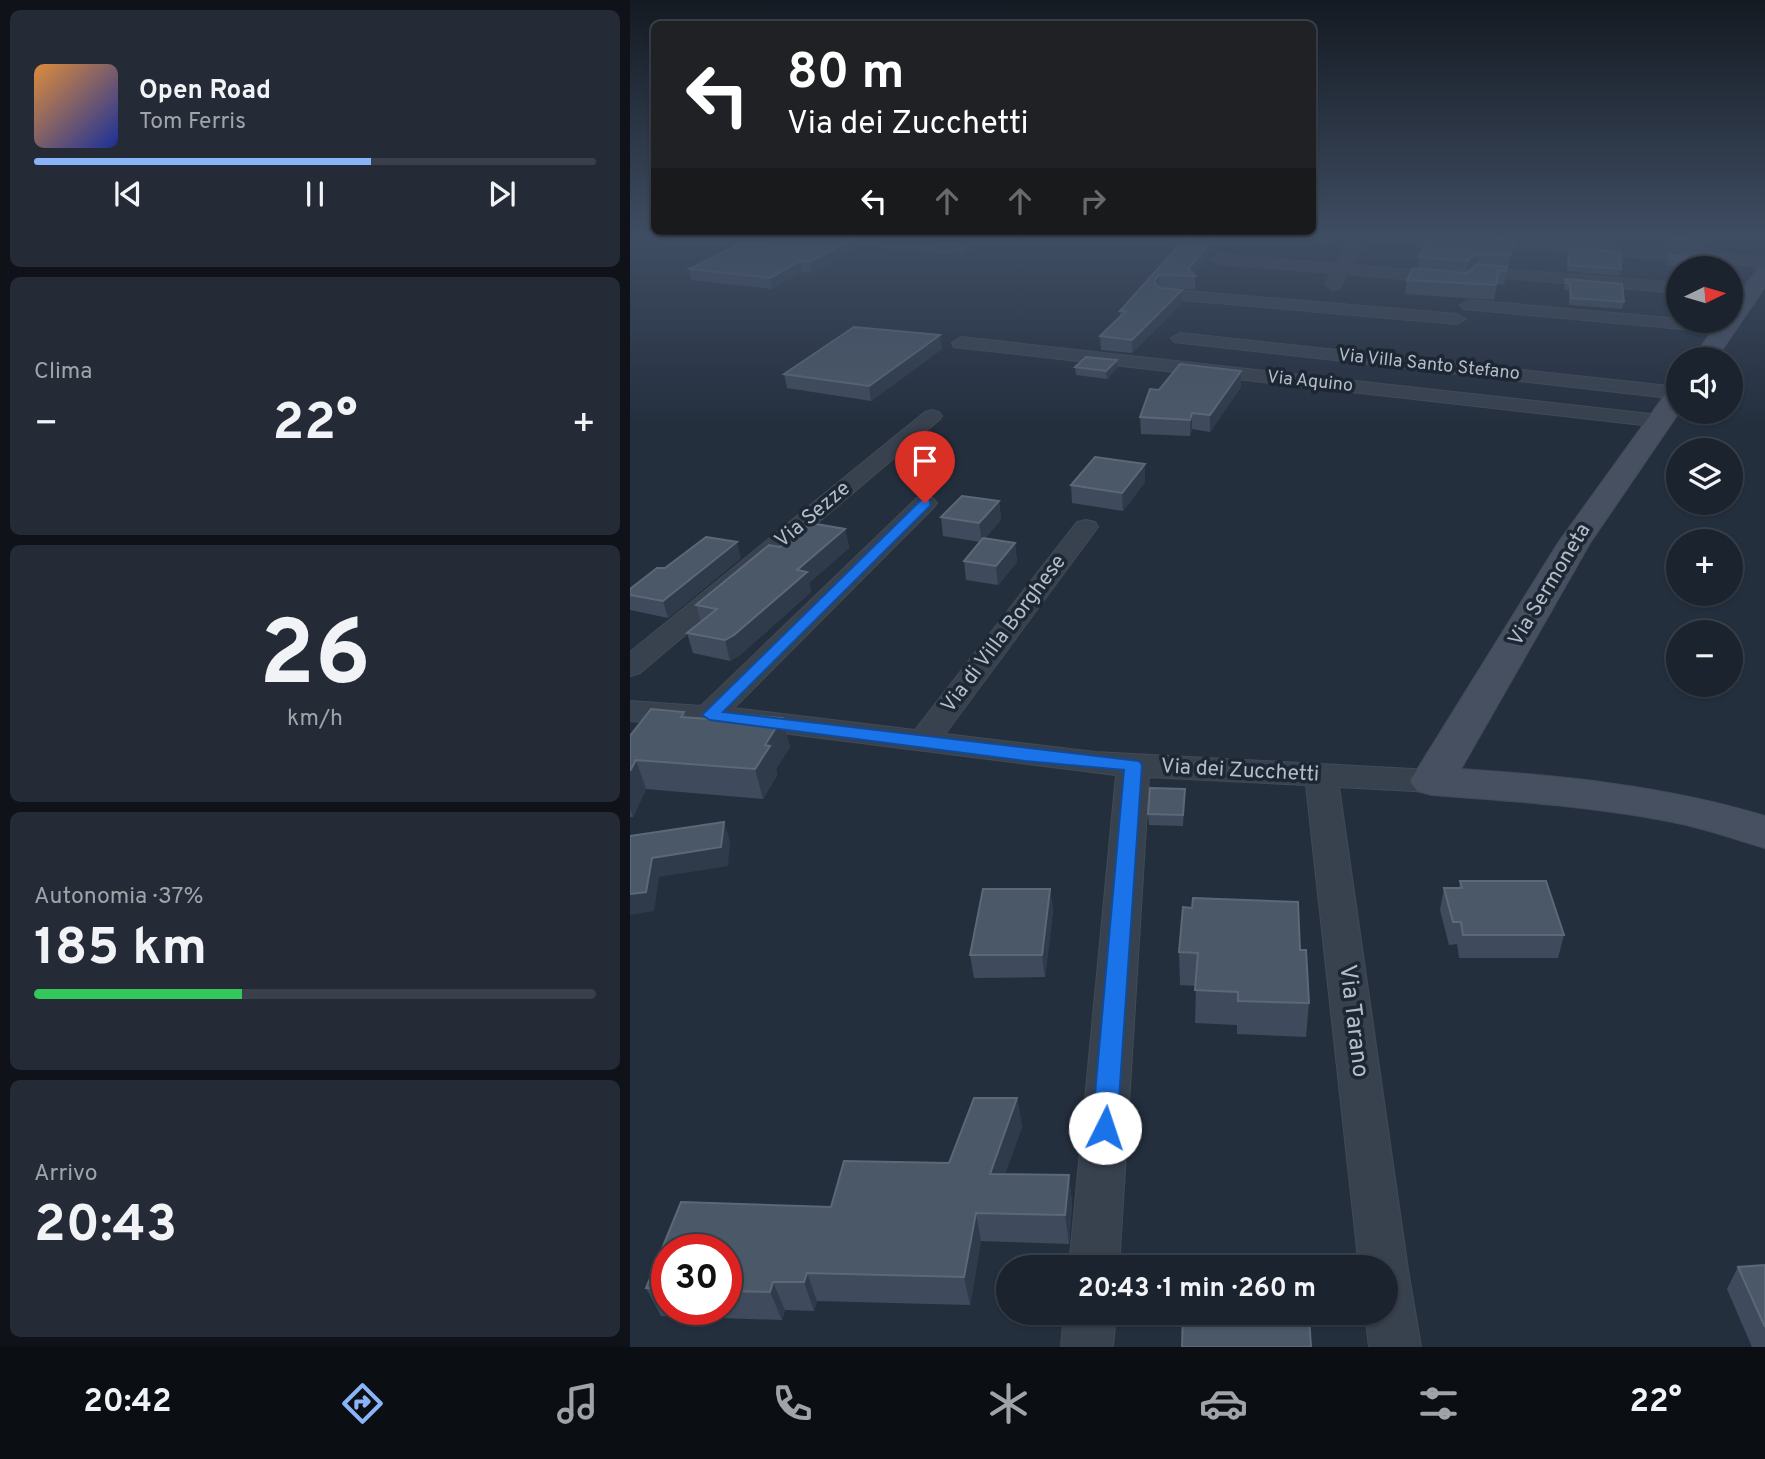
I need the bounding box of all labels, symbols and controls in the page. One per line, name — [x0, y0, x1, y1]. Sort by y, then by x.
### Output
text: 80 m — [787, 44, 904, 106]
icon: left — [672, 49, 763, 140]
text: Open Road — [139, 75, 271, 108]
text: Via dei Zucchetti — [787, 105, 1029, 145]
text: Tom Ferris — [139, 108, 246, 137]
icon: previous — [109, 175, 147, 213]
icon: pause — [296, 175, 334, 213]
icon: next — [483, 175, 521, 213]
icon: left — [855, 182, 893, 220]
icon: ahead — [928, 182, 966, 220]
icon: ahead — [1001, 182, 1039, 220]
icon: right — [1074, 182, 1112, 220]
north arrow — [1666, 256, 1743, 332]
map controls — [1666, 256, 1743, 697]
street label: Via Villa Santo Stefano — [1337, 344, 1521, 386]
button: sound — [1666, 347, 1743, 424]
text: Clima — [34, 358, 92, 387]
street label: Via Aquino — [1266, 366, 1354, 398]
text: 22° — [272, 392, 358, 458]
text: − — [34, 401, 59, 450]
text: + — [571, 401, 596, 450]
pin — [895, 431, 955, 503]
button: layers — [1666, 438, 1743, 515]
icon: arrive — [906, 442, 944, 480]
street label: Via Sezze — [770, 476, 856, 554]
street label: Via Sermoneta — [1503, 519, 1597, 651]
button: + — [1666, 529, 1743, 606]
street label: Via di Villa Borghese — [936, 549, 1072, 719]
text: 26 — [259, 602, 371, 717]
button: − — [1666, 620, 1743, 697]
text: km/h — [287, 705, 343, 734]
street label: Via dei Zucchetti — [1160, 753, 1320, 789]
text: Autonomia · 37% — [34, 883, 204, 912]
text: 185 km — [34, 917, 207, 983]
street label: Via Tarano — [1331, 963, 1375, 1079]
position arrow — [1068, 1091, 1142, 1165]
text: Arrivo — [34, 1160, 98, 1189]
text: 20:43 — [34, 1194, 177, 1260]
speed limit sign: 30 — [651, 1234, 742, 1325]
text: 20:43 · 1 min · 260 m — [1078, 1273, 1316, 1306]
icon: directions — [338, 1379, 387, 1428]
icon: music — [553, 1379, 602, 1428]
icon: phone — [768, 1379, 817, 1428]
icon: climate — [984, 1379, 1033, 1428]
icon: car — [1199, 1379, 1248, 1428]
icon: filters — [1414, 1379, 1463, 1428]
text: 20:42 — [83, 1383, 172, 1423]
text: 22° — [1629, 1383, 1682, 1423]

